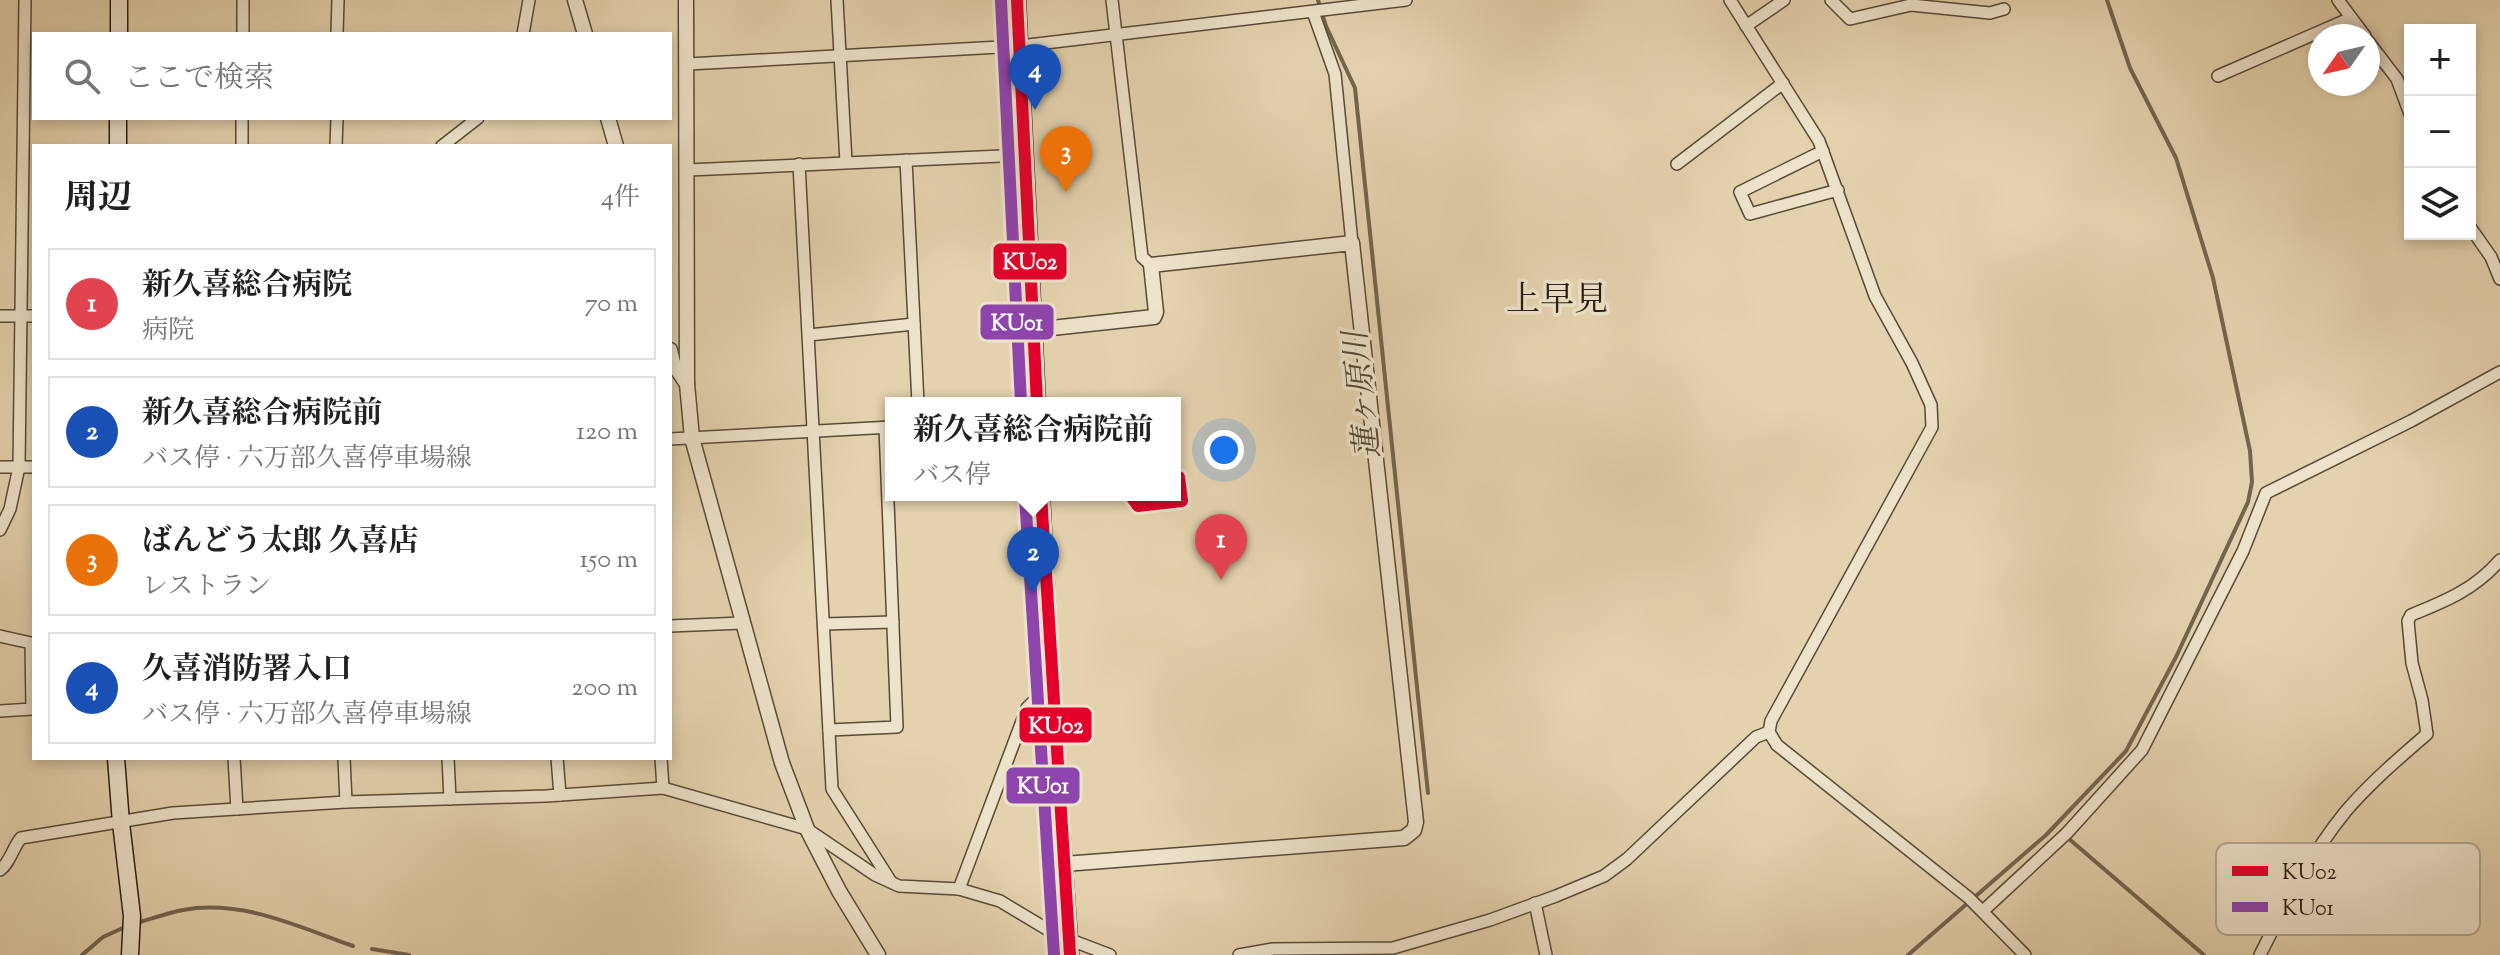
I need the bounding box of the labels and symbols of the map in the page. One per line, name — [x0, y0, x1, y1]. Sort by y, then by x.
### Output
north arrow — [2308, 24, 2380, 96]
pin: 4 — [1009, 44, 1061, 110]
pin: 3 — [1040, 126, 1092, 192]
line badge: KU02 — [992, 242, 1068, 281]
text: KU02 — [1003, 248, 1058, 280]
district label: 上早見 — [1506, 277, 1608, 326]
line badge: KU01 — [979, 303, 1055, 341]
text: KU01 — [991, 309, 1044, 341]
water label: 蓮ヶ原川 — [1334, 326, 1394, 461]
your location — [1204, 430, 1244, 470]
pin: 1 — [1195, 514, 1247, 580]
pin: 2 — [1007, 527, 1059, 593]
line badge: KU02 — [1018, 706, 1093, 744]
text: KU02 — [1029, 712, 1084, 744]
line badge: KU01 — [1005, 766, 1081, 805]
text: KU01 — [1017, 772, 1070, 804]
legend — [2216, 843, 2480, 935]
text: KU02 — [2282, 858, 2337, 890]
text: KU01 — [2282, 894, 2335, 926]

